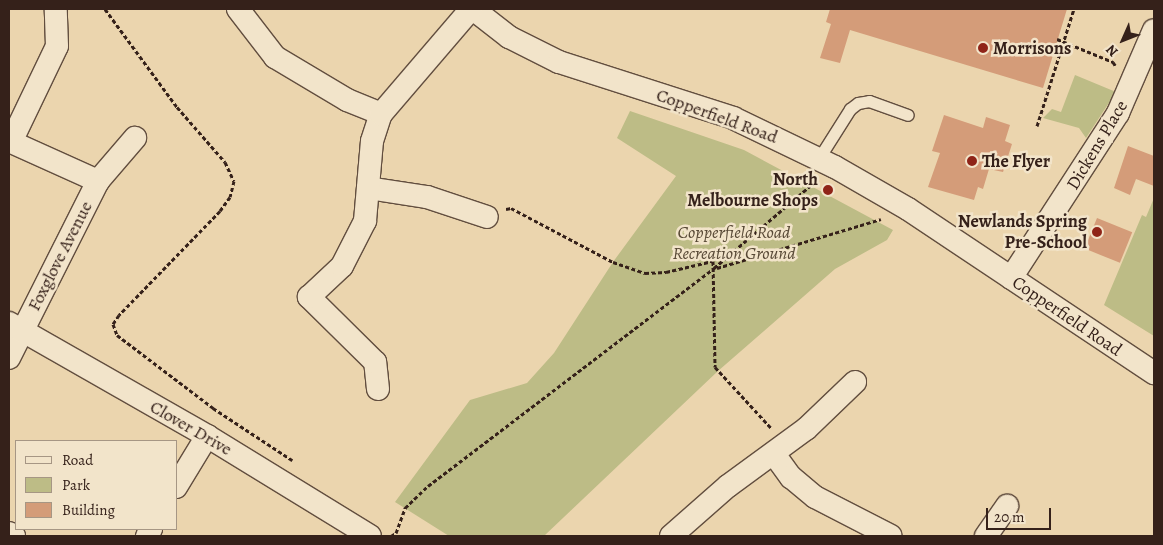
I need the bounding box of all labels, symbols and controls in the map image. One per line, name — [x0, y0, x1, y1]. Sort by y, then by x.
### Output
north arrow — [1098, 15, 1148, 65]
place label: Morrisons — [993, 37, 1071, 59]
text: N — [1101, 41, 1122, 61]
marker: Morrisons — [977, 42, 989, 54]
street label: Copperfield Road — [653, 84, 781, 148]
street label: Dickens Place — [1062, 96, 1132, 194]
place label: The Flyer — [982, 150, 1050, 172]
marker: The Flyer — [966, 155, 978, 167]
place label: North Melbourne Shops — [687, 169, 818, 212]
marker: North Melbourne Shops — [822, 184, 834, 196]
street label: Foxglove Avenue — [23, 198, 97, 314]
place label: Newlands Spring Pre-School — [958, 211, 1087, 253]
park label: Copperfield Road Recreation Ground — [672, 222, 796, 264]
marker: Newlands Spring Pre-School — [1091, 226, 1103, 238]
street label: Copperfield Road — [1008, 271, 1126, 361]
street label: Clover Drive — [146, 396, 236, 460]
legend — [15, 440, 178, 530]
text: Road — [62, 450, 93, 470]
text: Park — [62, 475, 90, 495]
scale bar — [988, 498, 1053, 530]
text: Building — [62, 500, 115, 520]
text: 20 m — [994, 507, 1025, 527]

